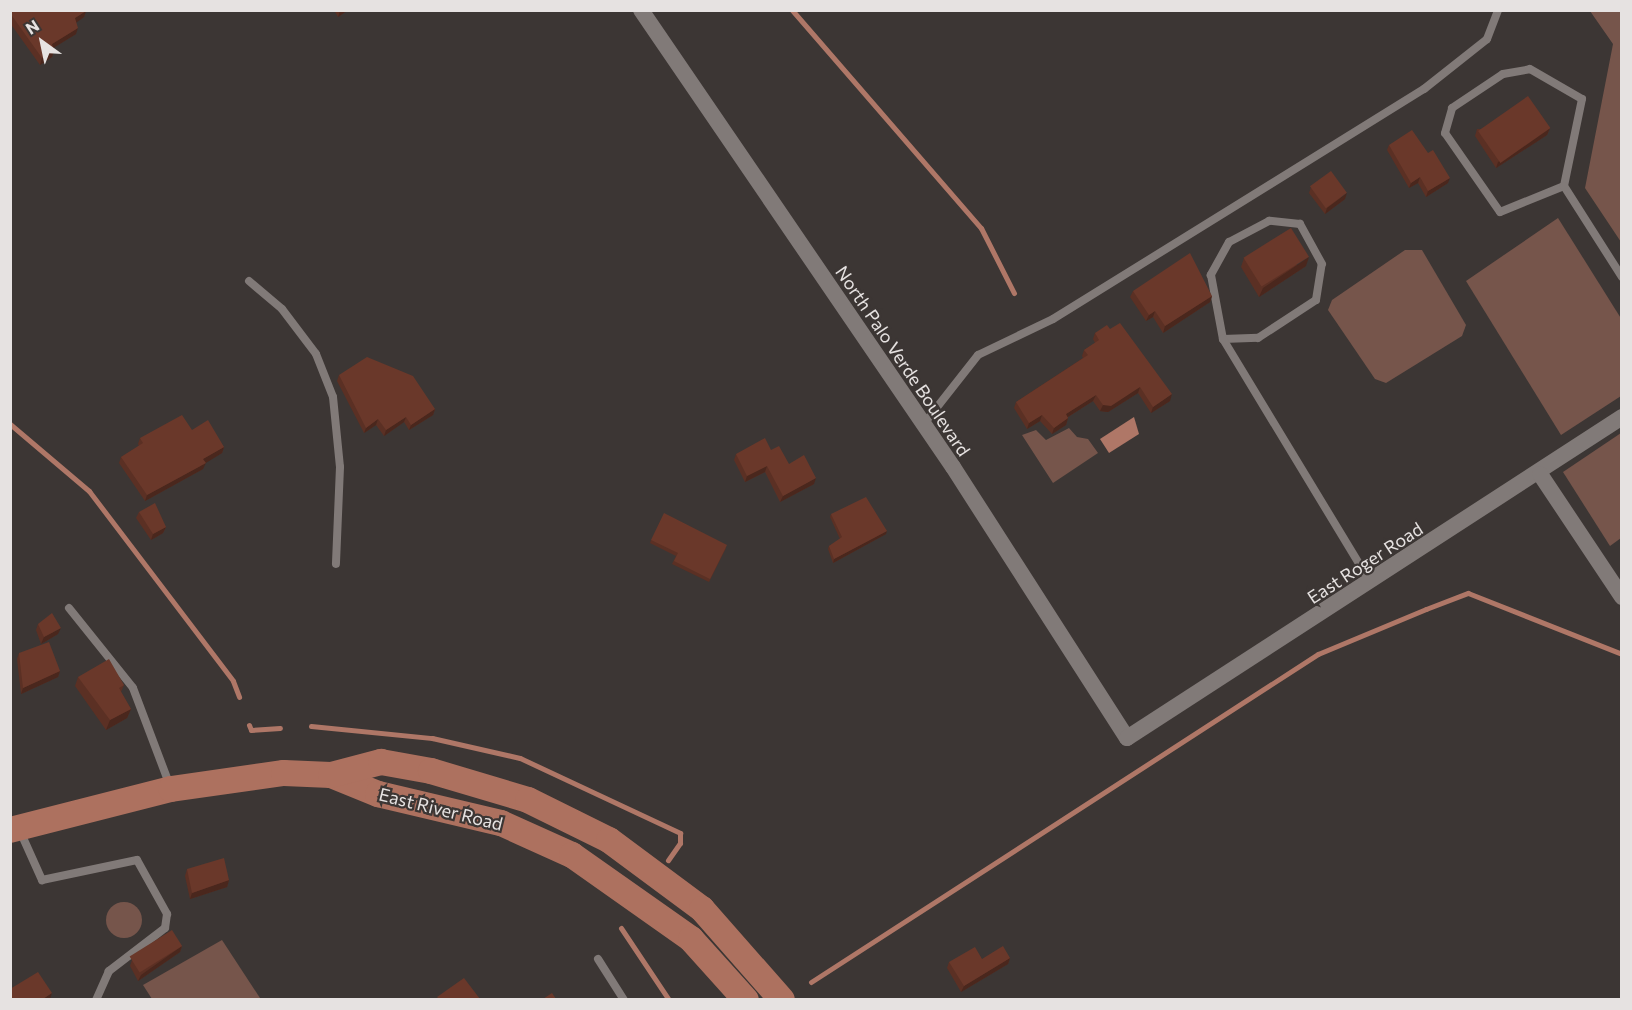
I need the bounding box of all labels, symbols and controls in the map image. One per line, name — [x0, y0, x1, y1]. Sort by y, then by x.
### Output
north arrow — [12, 12, 72, 72]
text: N — [22, 15, 42, 38]
street label: North Palo Verde Boulevard — [831, 262, 975, 460]
street label: East Roger Road — [1303, 518, 1427, 608]
street label: East River Road — [377, 783, 505, 835]

